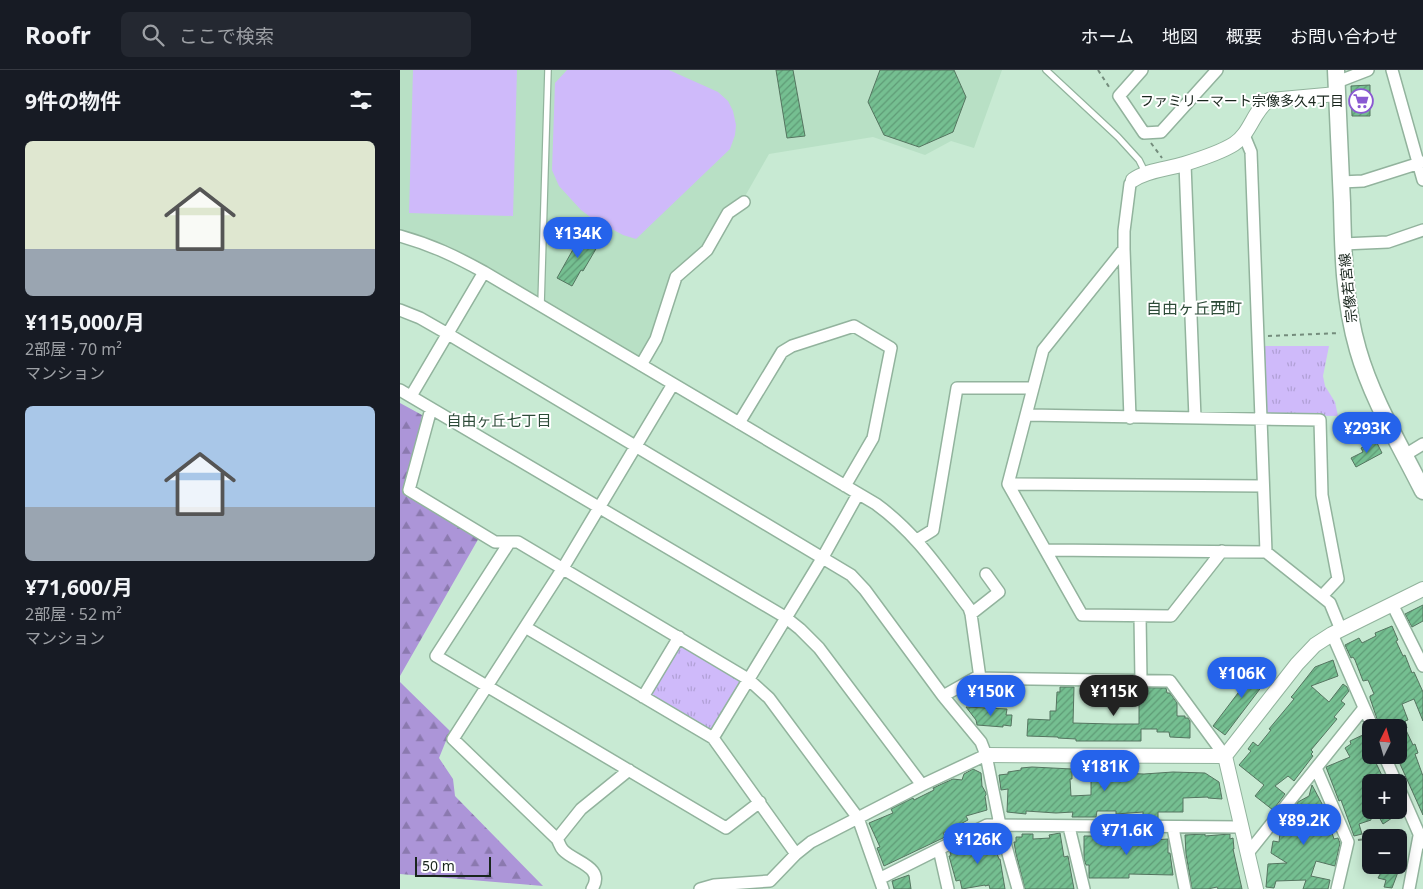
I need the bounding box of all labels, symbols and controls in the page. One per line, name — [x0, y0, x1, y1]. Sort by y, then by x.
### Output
search box — [121, 12, 471, 57]
text: Roofr — [25, 18, 91, 51]
icon: search — [139, 21, 167, 49]
text: ここで検索 — [179, 23, 274, 49]
text: ホーム — [1081, 24, 1134, 48]
text: 地図 — [1162, 24, 1198, 48]
text: 概要 — [1226, 24, 1262, 48]
text: お問い合わせ — [1290, 24, 1398, 48]
icon: filters — [347, 86, 375, 114]
text: 9件の物件 — [25, 87, 121, 115]
supermarket icon: ファミリーマート宗像多久4丁目 — [1348, 88, 1374, 114]
place label: ファミリーマート宗像多久4丁目 — [1140, 91, 1344, 110]
icon: home — [155, 174, 245, 264]
pin: ¥134K — [543, 216, 613, 259]
text: ¥134K — [554, 222, 602, 244]
street label: 宗像若宮線 — [1334, 252, 1361, 324]
district label: 自由ヶ丘西町 — [1146, 297, 1242, 319]
text: ¥115,000/月 — [25, 308, 145, 336]
text: 2部屋 · 70 m² — [25, 338, 122, 360]
text: マンション — [25, 362, 105, 384]
district label: 自由ヶ丘七丁目 — [446, 410, 552, 430]
pin: ¥293K — [1332, 412, 1402, 454]
text: ¥293K — [1343, 417, 1391, 439]
icon: home — [155, 439, 245, 529]
text: ¥71,600/月 — [25, 573, 133, 601]
text: 2部屋 · 52 m² — [25, 603, 122, 625]
text: マンション — [25, 627, 105, 649]
pin: ¥106K — [1207, 656, 1277, 699]
text: ¥106K — [1218, 662, 1266, 684]
pin: ¥150K — [956, 674, 1026, 717]
pin: ¥115K — [1079, 674, 1149, 717]
text: ¥150K — [967, 680, 1015, 702]
text: ¥115K — [1090, 680, 1138, 702]
north arrow — [1362, 719, 1408, 764]
map controls — [1362, 719, 1407, 874]
pin: ¥181K — [1070, 750, 1140, 792]
text: ¥181K — [1081, 755, 1129, 777]
button: + — [1362, 774, 1407, 819]
pin: ¥89.2K — [1263, 804, 1345, 846]
text: ¥89.2K — [1278, 809, 1330, 831]
pin: ¥71.6K — [1086, 814, 1168, 856]
text: ¥71.6K — [1101, 819, 1153, 841]
pin: ¥126K — [943, 822, 1013, 865]
text: ¥126K — [954, 828, 1002, 850]
button: − — [1362, 829, 1407, 874]
scale bar — [415, 854, 491, 877]
text: 50 m — [422, 856, 455, 875]

